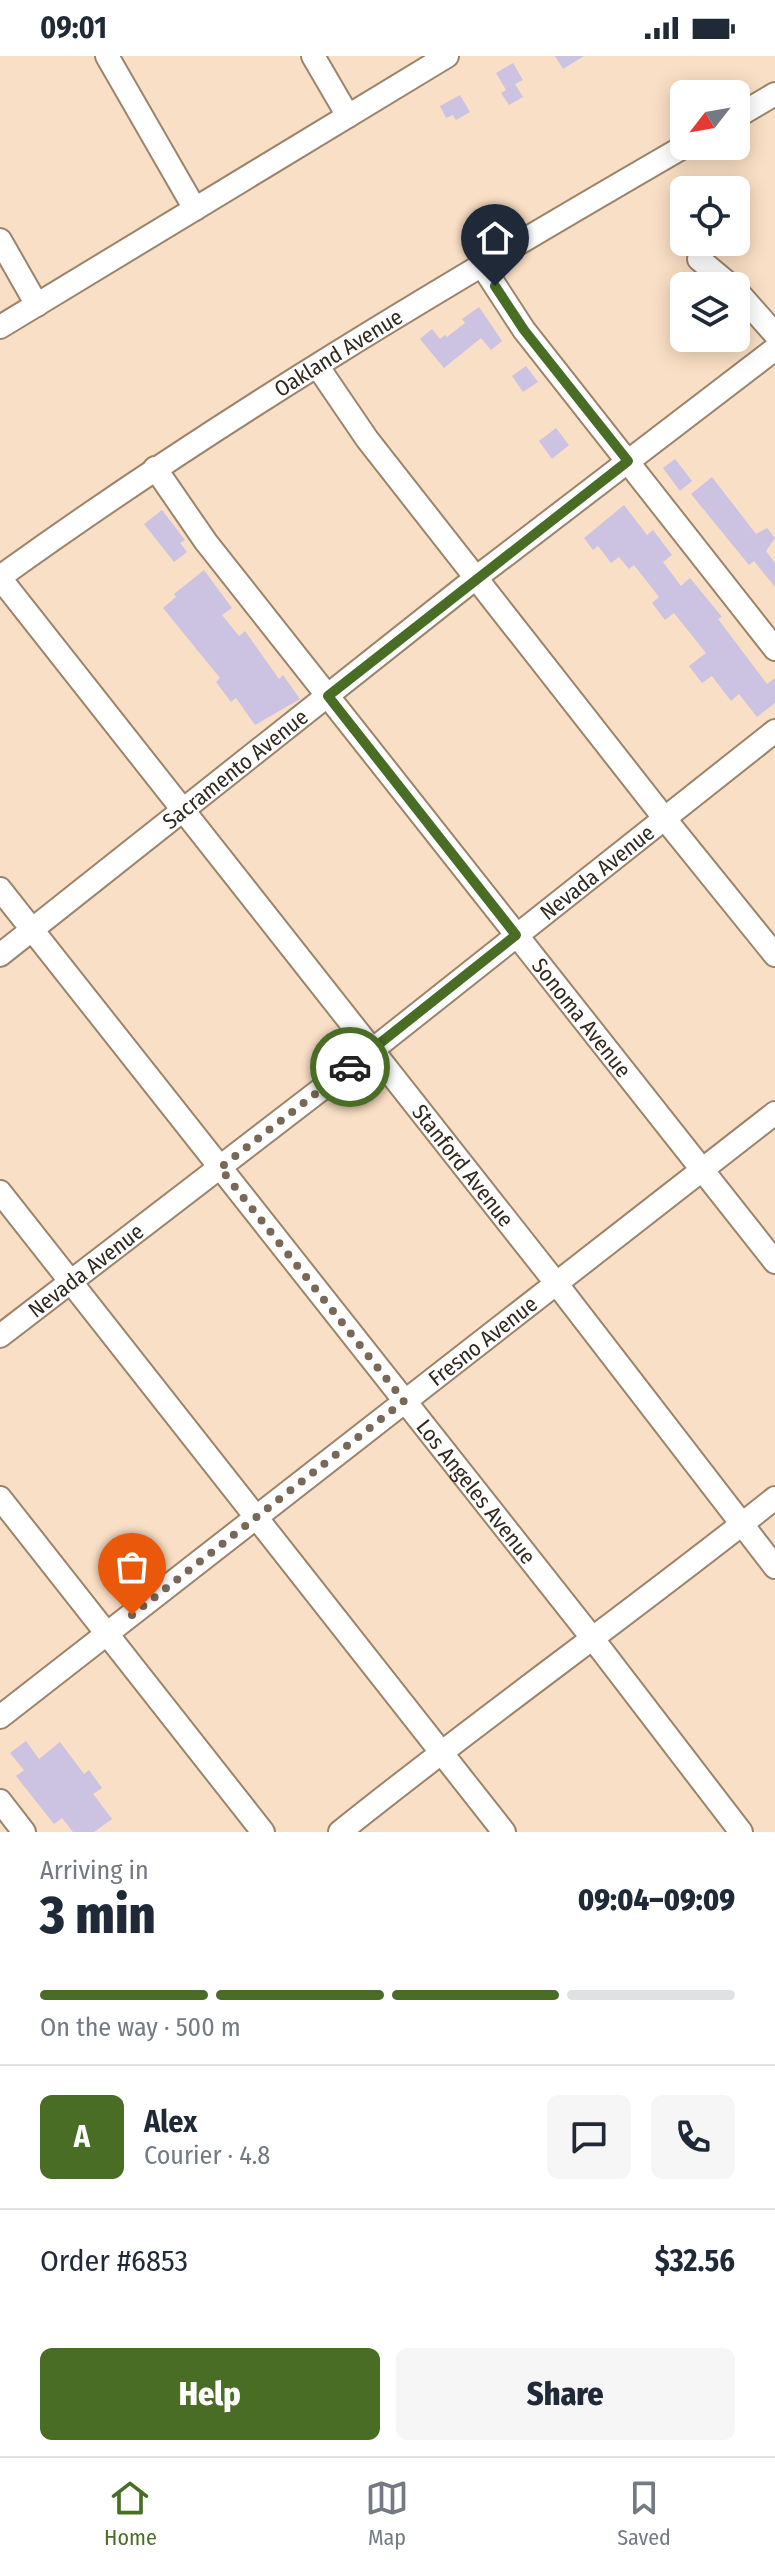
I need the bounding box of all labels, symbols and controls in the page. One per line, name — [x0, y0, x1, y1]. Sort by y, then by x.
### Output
text: 09:01 — [40, 10, 107, 46]
north arrow — [670, 80, 750, 160]
map controls — [670, 80, 750, 352]
button: locate — [670, 176, 750, 256]
pin — [461, 204, 529, 286]
icon: home — [473, 216, 517, 260]
button: layers — [670, 272, 750, 352]
street label: Oakland Avenue — [269, 303, 408, 403]
street label: Sacramento Avenue — [157, 703, 314, 835]
street label: Nevada Avenue — [535, 819, 660, 926]
street label: Sonoma Avenue — [526, 953, 637, 1083]
courier — [310, 1027, 390, 1107]
icon: car — [328, 1045, 372, 1089]
street label: Stanford Avenue — [406, 1099, 519, 1232]
street label: Nevada Avenue — [23, 1218, 149, 1323]
street label: Fresno Avenue — [423, 1290, 543, 1392]
street label: Los Angeles Avenue — [411, 1414, 541, 1569]
pin — [98, 1533, 166, 1615]
icon: bag — [110, 1545, 154, 1589]
text: Arriving in — [40, 1855, 149, 1886]
text: 09:04–09:09 — [578, 1882, 735, 1918]
text: 3 min — [40, 1884, 156, 1947]
text: On the way · 500 m — [40, 2012, 241, 2043]
button: chat — [547, 2095, 631, 2179]
button: phone — [651, 2095, 735, 2179]
text: Alex — [144, 2104, 197, 2140]
text: A — [74, 2119, 90, 2155]
text: Courier · 4.8 — [144, 2140, 270, 2171]
text: Order #6853 — [40, 2243, 188, 2279]
text: $32.56 — [655, 2243, 735, 2279]
button: Help — [40, 2348, 380, 2440]
button: Share — [396, 2348, 735, 2440]
tab: Home — [104, 2476, 157, 2551]
tab: Map — [365, 2476, 409, 2551]
tab: Saved — [617, 2476, 671, 2551]

